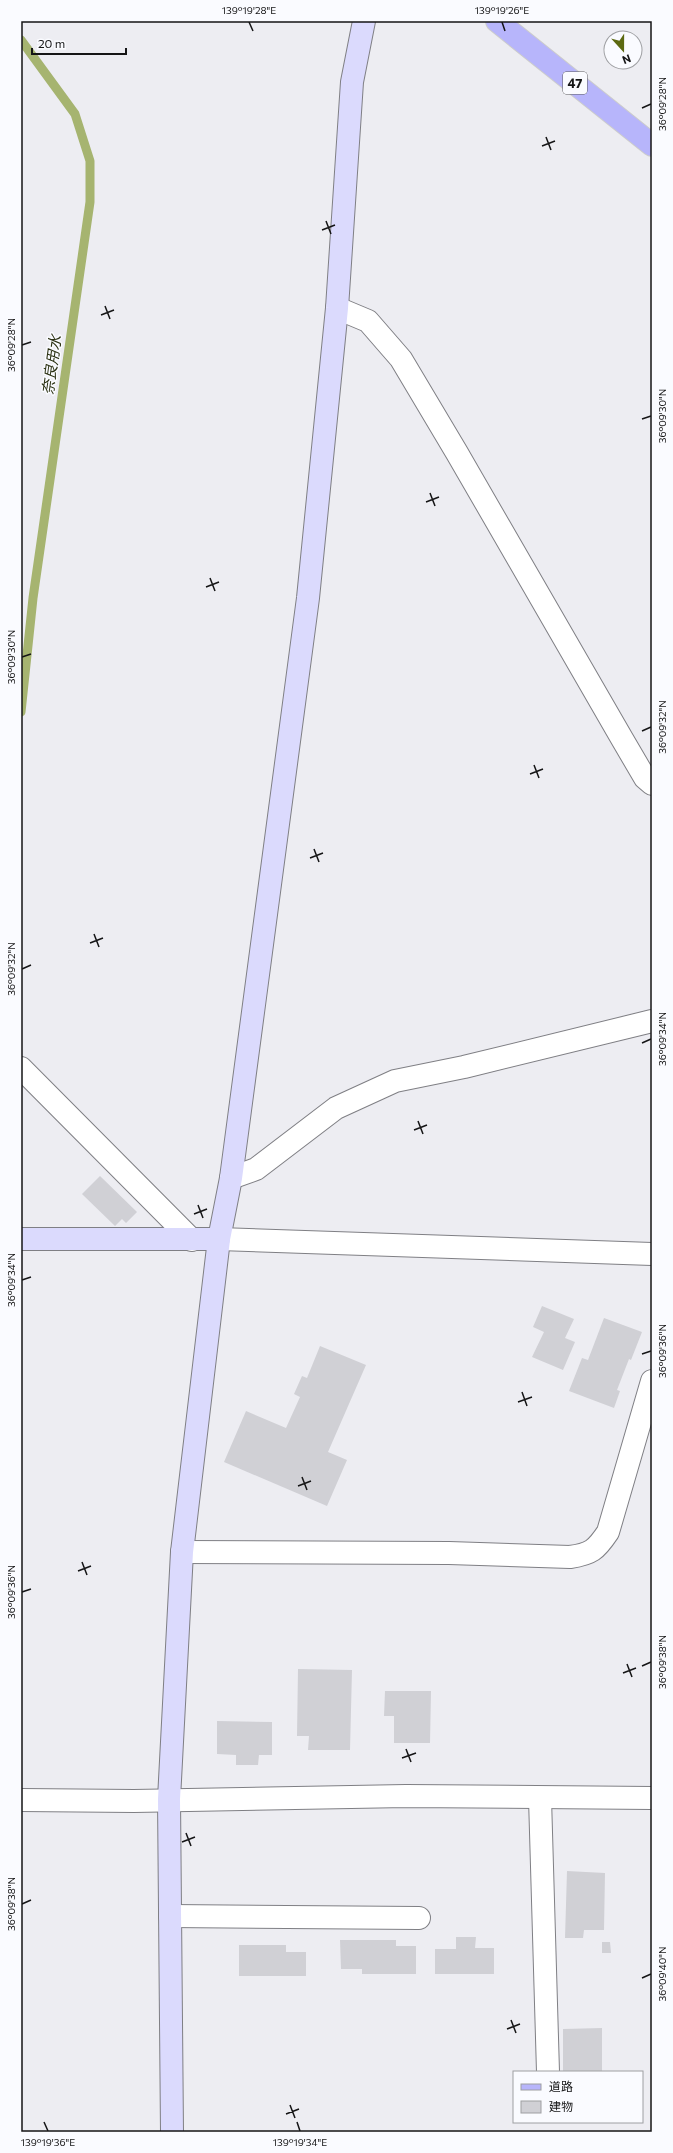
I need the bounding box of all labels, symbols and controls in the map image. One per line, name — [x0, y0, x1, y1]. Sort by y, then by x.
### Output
text: 139°19'28"E — [222, 4, 276, 16]
text: 139°19'26"E — [475, 4, 529, 16]
scale bar — [32, 30, 126, 56]
north arrow — [603, 30, 643, 70]
text: 20 m — [38, 36, 65, 50]
text: N — [621, 52, 633, 67]
road number: 47 — [563, 72, 587, 94]
text: 36°09'28"N — [656, 77, 668, 131]
text: 36°09'28"N — [5, 318, 17, 372]
water label: 奈良用水 — [38, 332, 64, 396]
text: 36°09'30"N — [656, 389, 668, 443]
text: 36°09'30"N — [5, 630, 17, 684]
text: 36°09'32"N — [656, 700, 668, 754]
text: 36°09'32"N — [5, 942, 17, 996]
text: 36°09'34"N — [656, 1012, 668, 1066]
text: 36°09'34"N — [5, 1253, 17, 1307]
text: 36°09'36"N — [656, 1324, 668, 1378]
text: 36°09'36"N — [5, 1565, 17, 1619]
text: 36°09'38"N — [656, 1635, 668, 1689]
text: 36°09'38"N — [5, 1877, 17, 1931]
text: 36°09'40"N — [656, 1947, 668, 2001]
legend — [513, 2071, 643, 2123]
text: 道路 — [549, 2079, 573, 2093]
text: 建物 — [549, 2099, 573, 2113]
text: 139°19'36"E — [21, 2136, 75, 2148]
text: 139°19'34"E — [273, 2136, 327, 2148]

